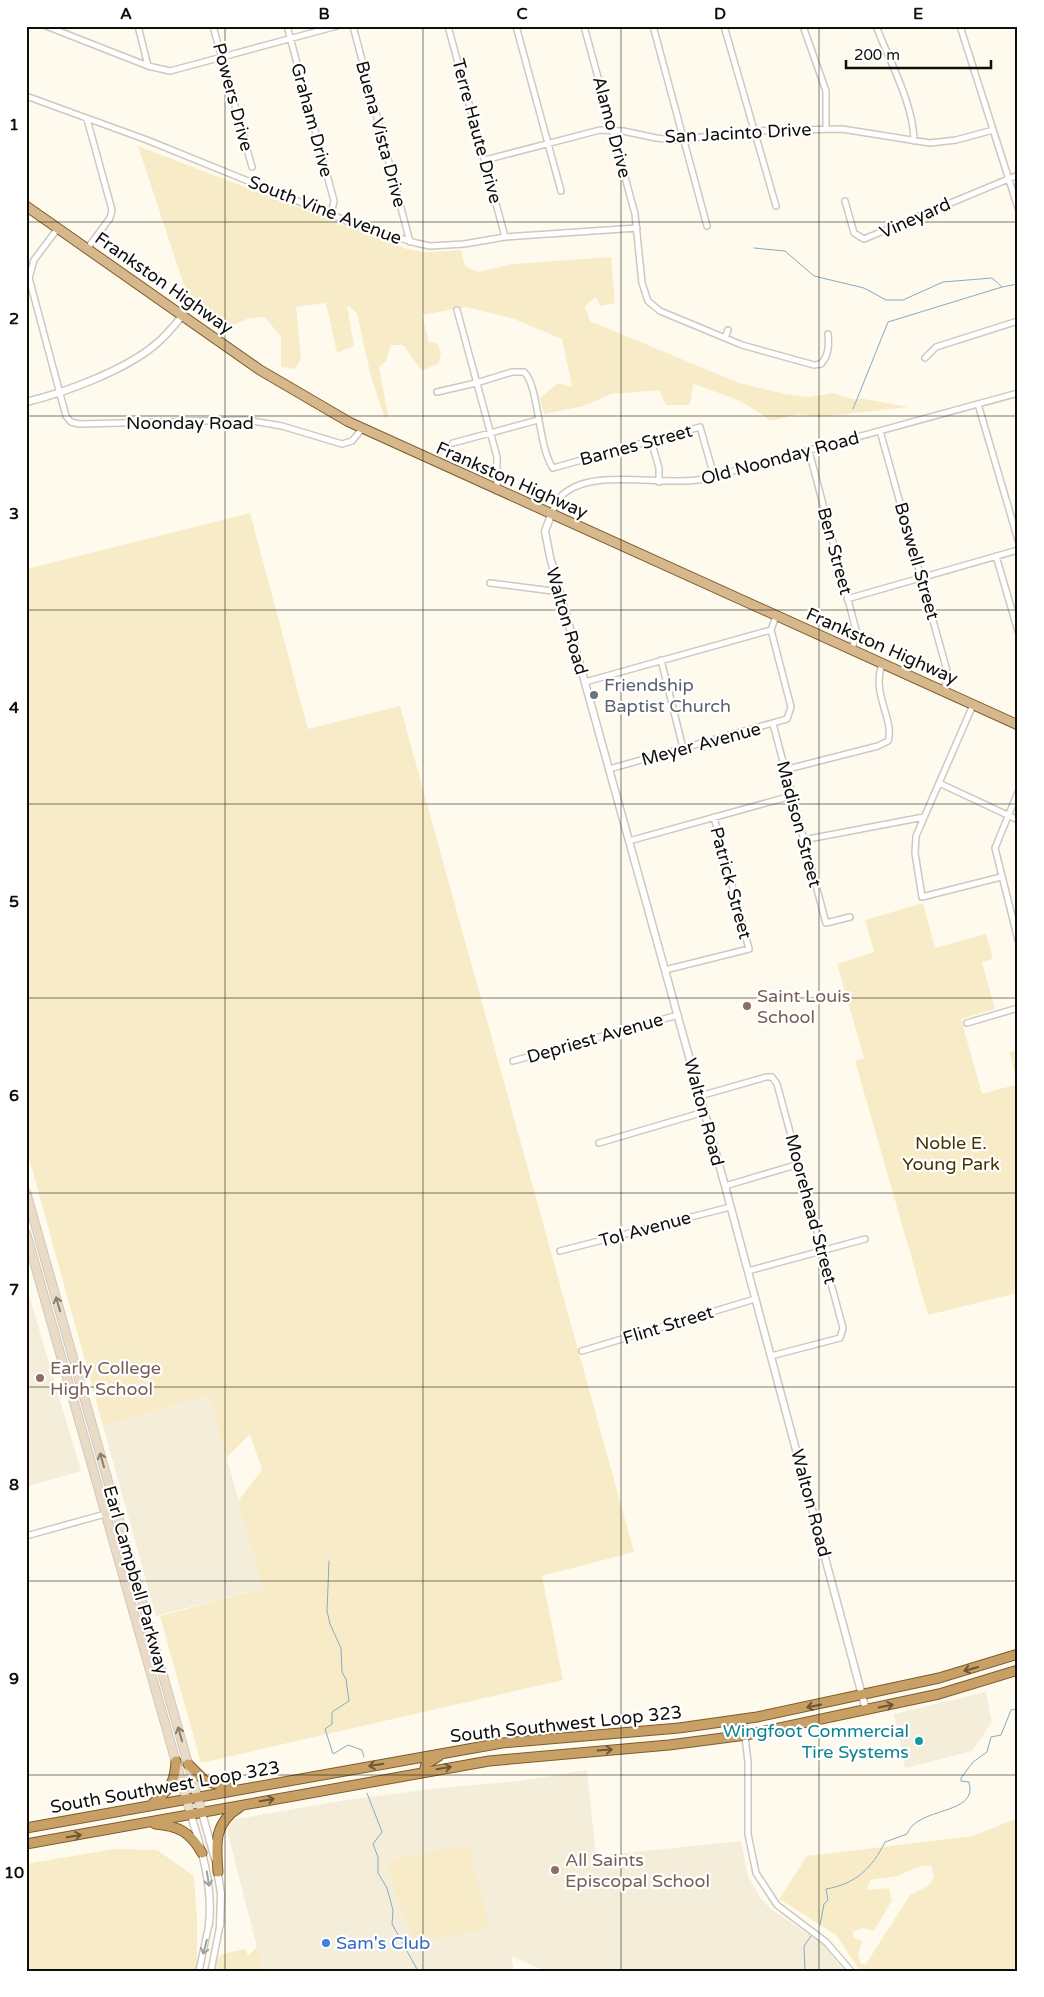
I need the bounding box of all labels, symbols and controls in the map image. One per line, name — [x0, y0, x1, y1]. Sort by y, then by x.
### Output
text: A — [120, 4, 132, 24]
text: B — [318, 4, 330, 24]
text: C — [516, 4, 528, 24]
text: D — [714, 4, 726, 24]
text: E — [913, 4, 923, 24]
scale bar — [846, 38, 992, 70]
street label: Powers Drive — [208, 40, 258, 154]
text: 200 m — [854, 46, 900, 64]
street label: Terre Haute Drive — [447, 56, 507, 206]
street label: Buena Vista Drive — [351, 58, 411, 210]
street label: Graham Drive — [286, 61, 338, 179]
street label: Alamo Drive — [588, 74, 636, 180]
text: 1 — [9, 115, 19, 135]
street label: San Jacinto Drive — [664, 118, 812, 148]
street label: South Vine Avenue — [245, 171, 405, 249]
street label: Vineyard — [876, 193, 954, 243]
street label: Frankston Highway — [91, 227, 238, 339]
text: 2 — [9, 309, 19, 329]
street label: Noonday Road — [126, 412, 254, 434]
street label: Barnes Street — [577, 419, 695, 471]
street label: Old Noonday Road — [698, 426, 862, 490]
street label: Frankston Highway — [433, 437, 592, 524]
street label: Boswell Street — [890, 500, 944, 622]
text: 3 — [9, 504, 19, 524]
street label: Ben Street — [813, 505, 857, 597]
street label: Walton Road — [541, 565, 593, 677]
street label: Frankston Highway — [803, 603, 962, 690]
place label: Friendship Baptist Church — [604, 674, 731, 717]
marker: Friendship Baptist Church — [588, 689, 600, 701]
text: 4 — [9, 698, 19, 718]
street label: Meyer Avenue — [639, 717, 763, 771]
street label: Madison Street — [772, 758, 826, 890]
street label: Patrick Street — [705, 824, 757, 942]
text: 5 — [9, 892, 19, 912]
place label: Saint Louis School — [757, 985, 850, 1028]
marker: Saint Louis School — [741, 1000, 753, 1012]
street label: Depriest Avenue — [524, 1008, 666, 1068]
street label: Walton Road — [679, 1056, 729, 1168]
text: 6 — [9, 1086, 19, 1106]
street label: Moorehead Street — [780, 1131, 842, 1287]
park label: Noble E. Young Park — [902, 1132, 1000, 1175]
street label: Tol Avenue — [597, 1206, 693, 1252]
text: 7 — [9, 1280, 19, 1300]
one-way arrow — [52, 1296, 62, 1312]
street label: Flint Street — [620, 1301, 716, 1349]
place label: Early College High School — [50, 1357, 161, 1400]
marker: Early College High School — [34, 1372, 46, 1384]
street label: Walton Road — [786, 1447, 836, 1559]
one-way arrow — [97, 1452, 106, 1468]
text: 8 — [9, 1475, 19, 1495]
street label: Earl Campbell Parkway — [98, 1483, 174, 1677]
one-way arrow — [964, 1664, 980, 1674]
text: 9 — [9, 1669, 19, 1689]
street label: South Southwest Loop 323 — [449, 1701, 683, 1747]
one-way arrow — [807, 1701, 823, 1711]
one-way arrow — [878, 1701, 894, 1710]
place label: Wingfoot Commercial Tire Systems — [723, 1720, 909, 1763]
one-way arrow — [174, 1726, 184, 1742]
marker: Wingfoot Commercial Tire Systems — [913, 1735, 925, 1747]
one-way arrow — [597, 1745, 613, 1754]
street label: South Southwest Loop 323 — [48, 1756, 282, 1818]
one-way arrow — [369, 1761, 385, 1770]
one-way arrow — [436, 1763, 452, 1773]
one-way arrow — [258, 1795, 274, 1805]
one-way arrow — [66, 1830, 82, 1840]
place label: All Saints Episcopal School — [565, 1849, 710, 1892]
text: 10 — [4, 1863, 24, 1883]
marker: All Saints Episcopal School — [549, 1864, 561, 1876]
one-way arrow — [203, 1870, 213, 1886]
place label: Sam's Club — [336, 1932, 430, 1954]
marker: Sam's Club — [320, 1937, 332, 1949]
one-way arrow — [200, 1939, 209, 1955]

